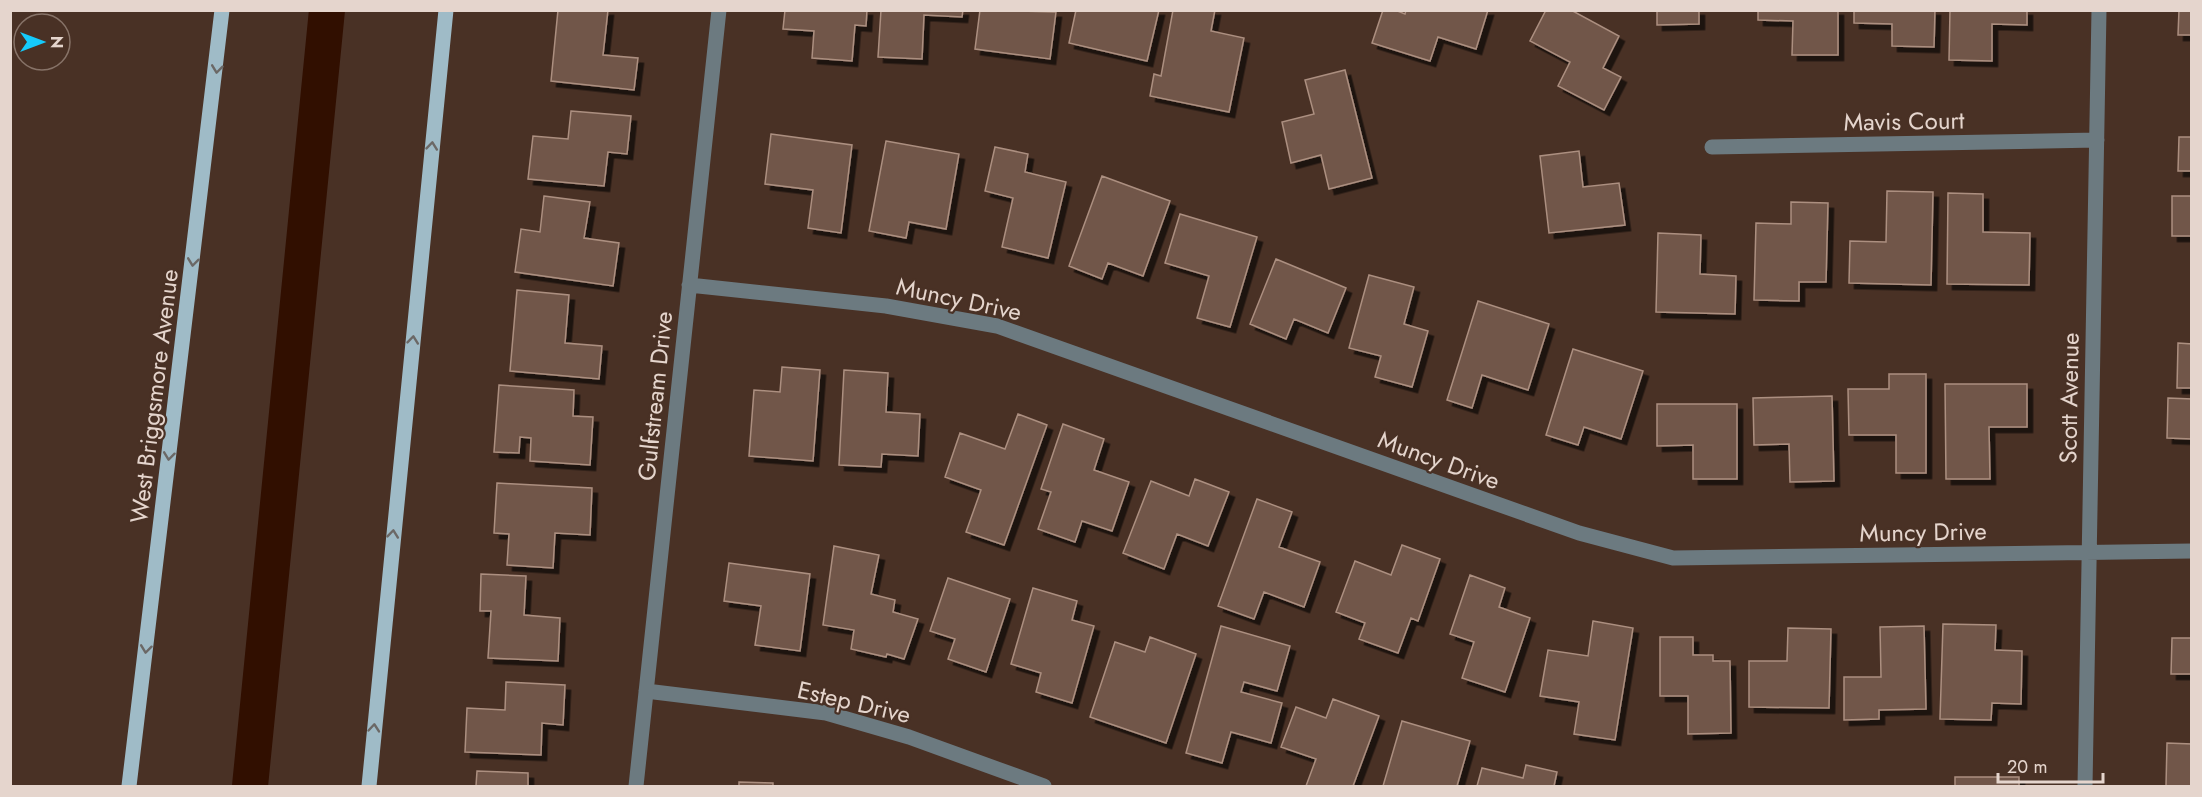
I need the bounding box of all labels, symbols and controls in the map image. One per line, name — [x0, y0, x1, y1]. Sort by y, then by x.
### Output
north arrow — [12, 12, 72, 72]
text: N — [45, 36, 68, 48]
one-way arrow — [211, 64, 223, 73]
street label: Mavis Court — [1843, 102, 1965, 140]
one-way arrow — [425, 142, 438, 151]
one-way arrow — [187, 258, 200, 267]
street label: West Briggsmore Avenue — [121, 267, 187, 525]
street label: Muncy Drive — [893, 269, 1025, 329]
street label: Gulfstream Drive — [629, 310, 681, 482]
street label: Scott Avenue — [2050, 332, 2088, 464]
one-way arrow — [406, 336, 419, 345]
street label: Muncy Drive — [1373, 422, 1505, 498]
one-way arrow — [163, 451, 176, 460]
street label: Muncy Drive — [1859, 513, 1987, 551]
one-way arrow — [386, 530, 399, 539]
one-way arrow — [140, 645, 152, 654]
street label: Estep Drive — [794, 672, 914, 732]
one-way arrow — [367, 724, 380, 733]
scale bar — [1998, 746, 2103, 784]
text: 20 m — [2007, 754, 2047, 780]

